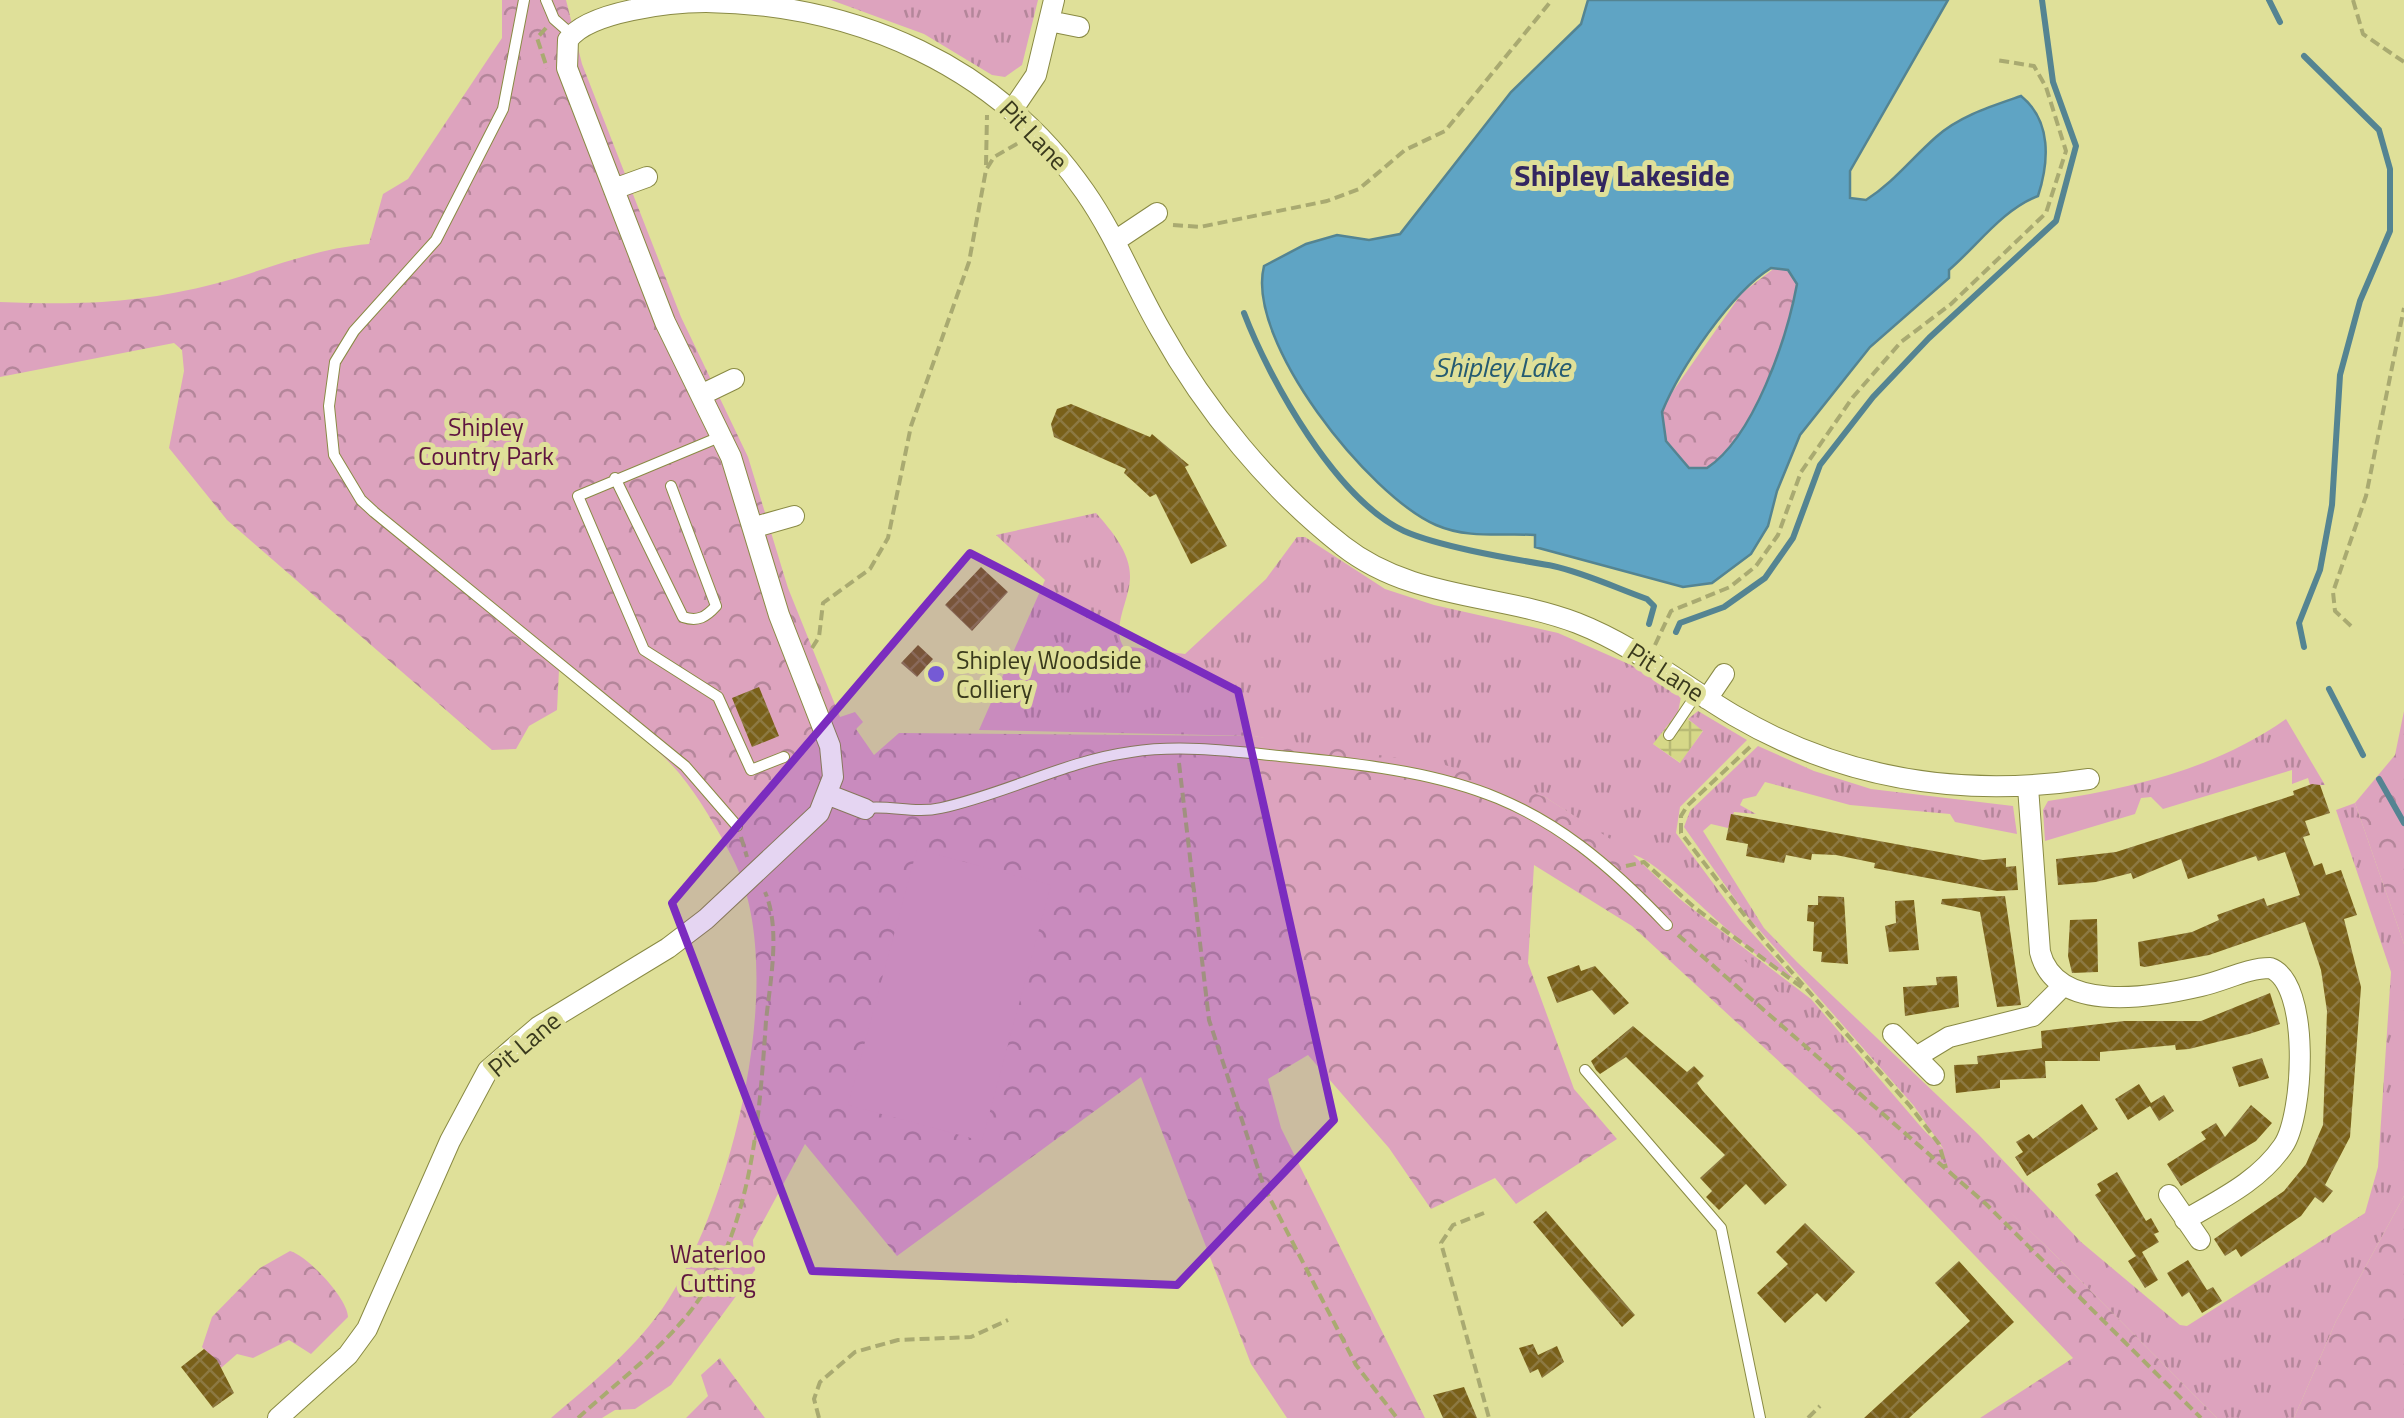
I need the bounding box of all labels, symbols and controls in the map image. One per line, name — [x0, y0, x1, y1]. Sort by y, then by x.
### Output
street label: Pit Lane — [991, 91, 1077, 179]
district label: Shipley Lakeside — [1514, 152, 1730, 198]
water label: Shipley Lake — [1434, 345, 1572, 388]
park label: Shipley Country Park — [418, 408, 554, 475]
street label: Pit Lane — [1620, 633, 1712, 711]
place label: Shipley Woodside Colliery — [956, 641, 1142, 708]
marker: Shipley Woodside Colliery — [925, 663, 947, 685]
street label: Pit Lane — [479, 1002, 569, 1086]
park label: Waterloo Cutting — [670, 1235, 766, 1302]

